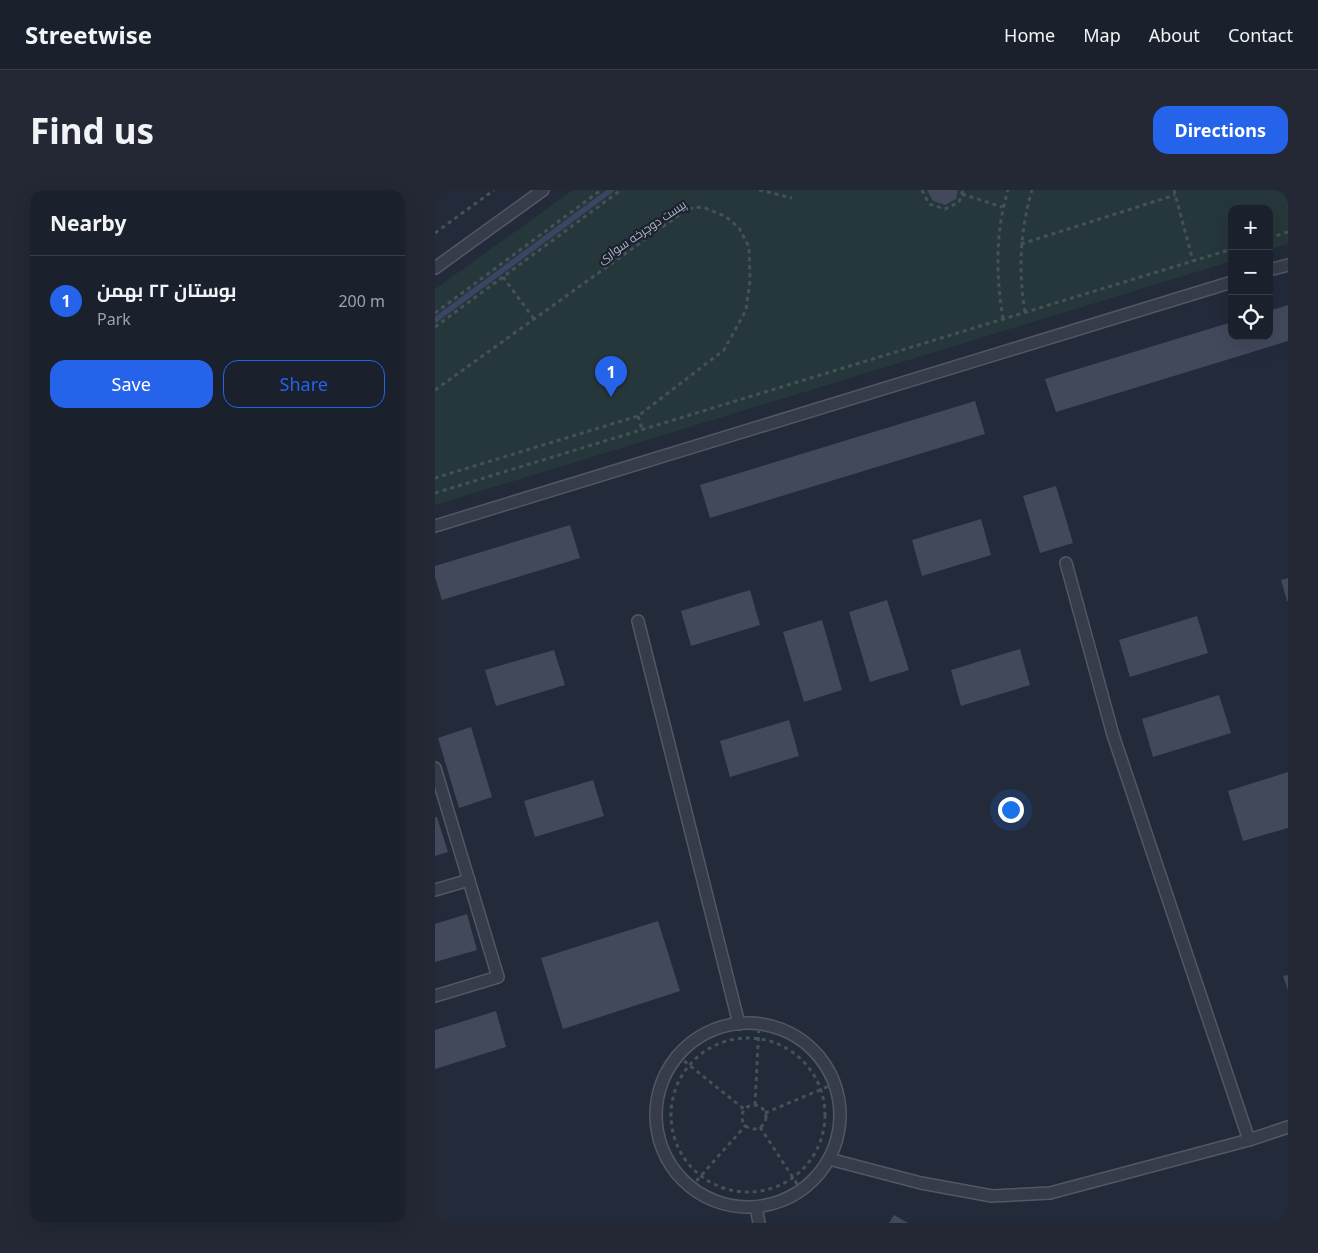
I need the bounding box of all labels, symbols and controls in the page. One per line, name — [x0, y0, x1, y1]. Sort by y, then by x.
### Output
text: Streetwise — [25, 18, 152, 51]
text: Home — [1004, 23, 1055, 47]
text: Map — [1083, 23, 1121, 47]
text: About — [1149, 23, 1200, 47]
text: Contact — [1228, 23, 1293, 47]
button: Directions — [1153, 106, 1288, 154]
text: Find us — [30, 107, 154, 154]
street label: پیست دوچرخه سواری — [594, 195, 691, 268]
map controls — [1228, 205, 1273, 340]
button: + — [1228, 205, 1273, 250]
text: Nearby — [50, 209, 126, 237]
button: − — [1228, 250, 1273, 295]
text: بوستان ۲۲ بهمن — [97, 277, 236, 303]
text: 1 — [61, 290, 71, 312]
text: 200 m — [338, 290, 385, 312]
button: locate — [1228, 295, 1273, 340]
text: Park — [97, 308, 131, 330]
pin: 1 — [595, 356, 627, 397]
button: Save — [50, 360, 213, 408]
button: Share — [223, 360, 385, 408]
your location — [998, 797, 1024, 823]

